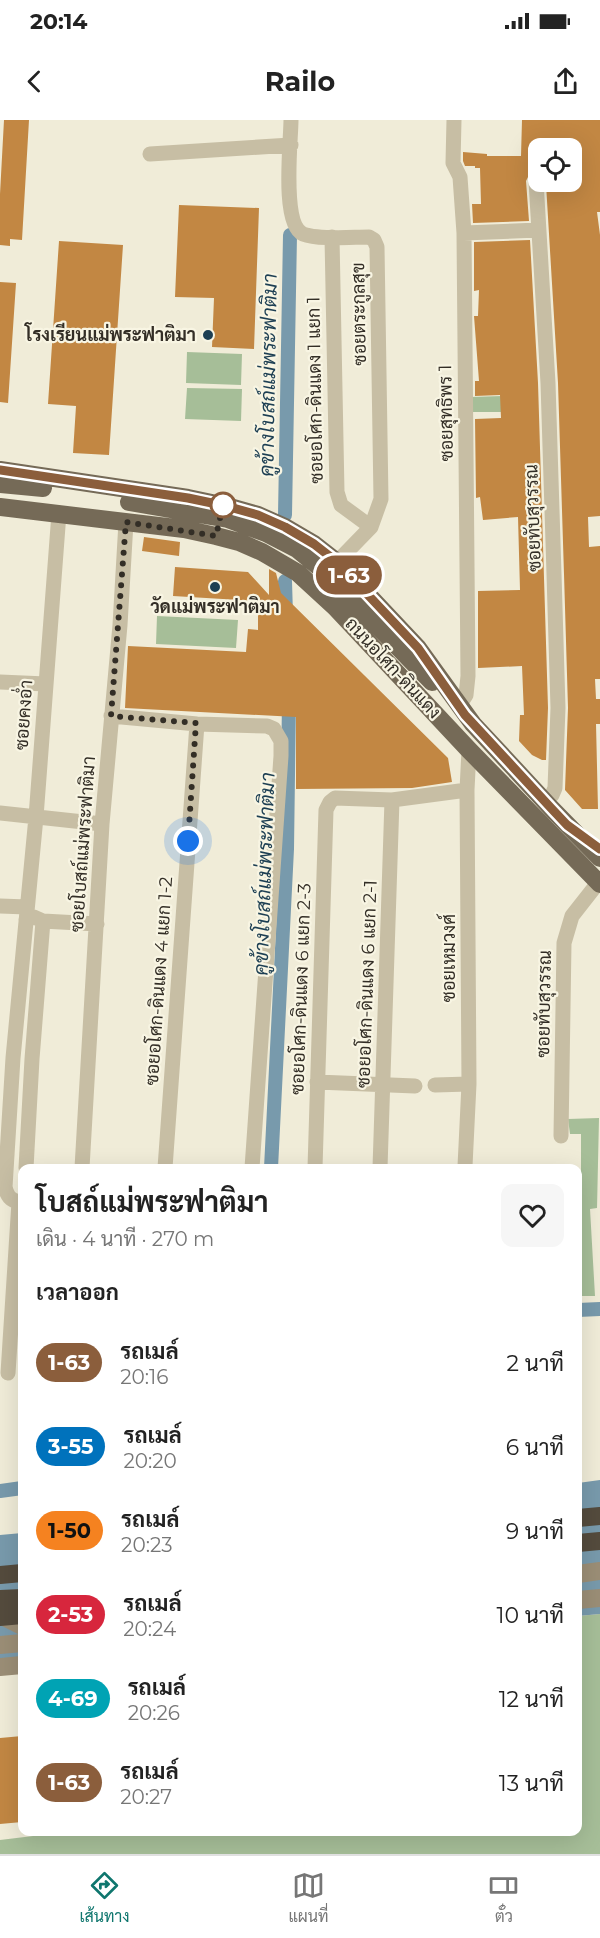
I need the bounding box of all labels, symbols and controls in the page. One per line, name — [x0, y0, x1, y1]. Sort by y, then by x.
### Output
text: 20:14 — [30, 8, 87, 35]
icon: back — [18, 65, 51, 98]
text: Railo — [265, 65, 335, 98]
icon: share — [549, 65, 582, 98]
map controls — [528, 138, 582, 192]
button: locate — [528, 138, 582, 192]
street label: ซอยตระกูลสุข — [347, 262, 373, 366]
water label: คูข้างโบสถ์แม่พระฟาติมา — [252, 273, 285, 477]
street label: ซอยอโศก-ดินแดง 1 แยก 1 — [300, 296, 328, 484]
place label: โรงเรียนแม่พระฟาติมา — [24, 322, 196, 346]
marker: โรงเรียนแม่พระฟาติมา — [201, 328, 215, 342]
street label: ซอยสุทธิพร 1 — [434, 364, 459, 462]
street label: ซอยทับสุวรรณ — [520, 464, 547, 572]
unlabelled marker — [210, 492, 236, 518]
line badge: 1-63 — [307, 556, 391, 594]
text: 1-63 — [328, 563, 370, 588]
marker: วัดแม่พระฟาติมา — [208, 580, 222, 594]
place label: วัดแม่พระฟาติมา — [150, 595, 280, 618]
street label: ถนนอโศก-ดินแดง — [341, 612, 447, 723]
street label: ซอยคงอ่ำ — [7, 679, 37, 751]
street label: ซอยโบสถ์แม่พระฟาติมา — [64, 755, 100, 933]
water label: คูข้างโบสถ์แม่พระฟาติมา — [246, 772, 283, 976]
your location — [173, 826, 203, 856]
street label: ซอยอโศก-ดินแดง 4 แยก 1-2 — [139, 876, 177, 1086]
street label: ซอยอโศก-ดินแดง 6 แยก 2-1 — [350, 880, 382, 1088]
street label: ซอยอโศก-ดินแดง 6 แยก 2-3 — [284, 883, 316, 1095]
street label: ซอยเหมวงศ์ — [436, 914, 460, 1002]
street label: ซอยทับสุวรรณ — [532, 950, 557, 1058]
button: heart — [501, 1184, 564, 1247]
text: โบสถ์แม่พระฟาติมา — [36, 1185, 269, 1219]
text: เดิน · 4 นาที · 270 m — [36, 1227, 214, 1251]
text: เวลาออก — [36, 1279, 119, 1306]
text: รถเมล์ — [120, 1338, 179, 1365]
text: 1-63 — [48, 1350, 90, 1375]
text: 2 นาที — [507, 1350, 564, 1377]
text: 20:16 — [120, 1365, 168, 1389]
text: รถเมล์ — [123, 1422, 182, 1449]
text: 3-55 — [48, 1434, 93, 1459]
text: 6 นาที — [506, 1434, 564, 1461]
text: 20:20 — [123, 1449, 177, 1473]
text: รถเมล์ — [121, 1506, 179, 1533]
text: 1-50 — [48, 1518, 91, 1543]
text: 9 นาที — [506, 1518, 564, 1545]
text: 20:23 — [121, 1533, 173, 1557]
text: รถเมล์ — [123, 1590, 182, 1617]
text: 2-53 — [48, 1602, 93, 1627]
text: 10 นาที — [497, 1602, 564, 1629]
text: 20:24 — [123, 1617, 176, 1641]
text: รถเมล์ — [128, 1674, 186, 1701]
text: 4-69 — [48, 1686, 98, 1711]
text: 12 นาที — [499, 1686, 564, 1713]
text: 20:26 — [128, 1701, 180, 1725]
text: รถเมล์ — [120, 1758, 179, 1785]
text: 1-63 — [48, 1770, 90, 1795]
text: 13 นาที — [499, 1770, 564, 1797]
text: 20:27 — [120, 1785, 172, 1809]
tab: เส้นทาง — [80, 1869, 129, 1926]
tab: แผนที่ — [289, 1869, 328, 1926]
tab: ตั๋ว — [487, 1869, 520, 1926]

